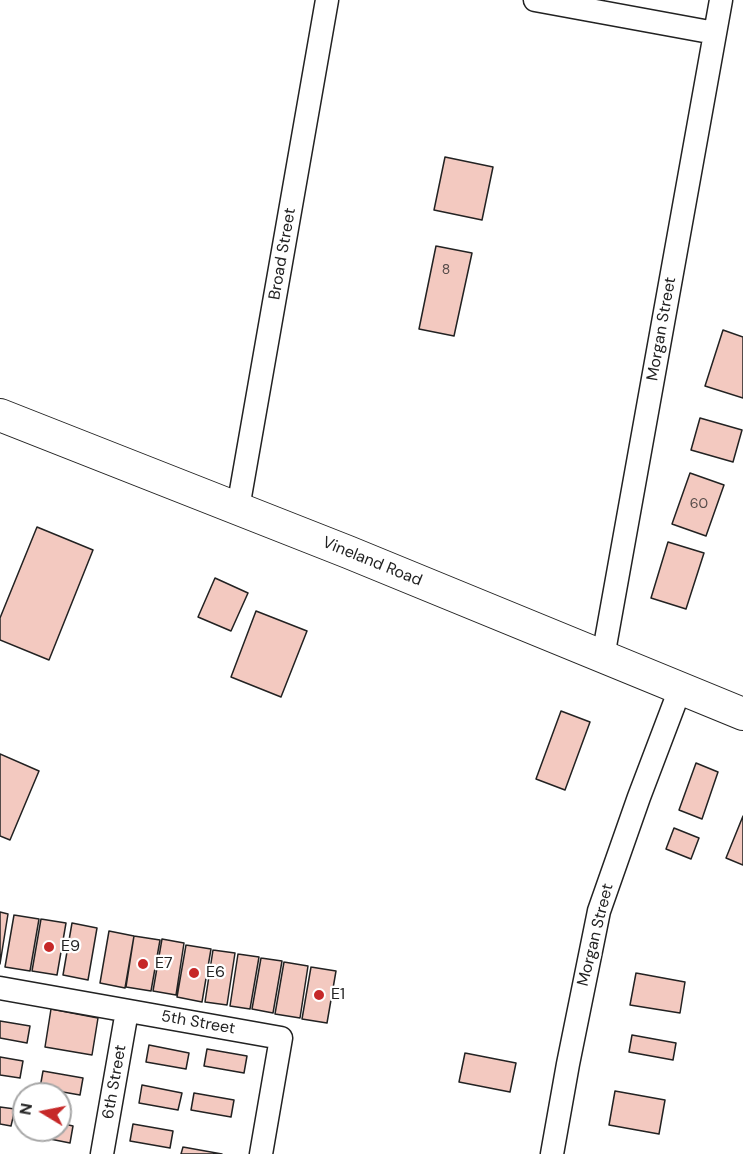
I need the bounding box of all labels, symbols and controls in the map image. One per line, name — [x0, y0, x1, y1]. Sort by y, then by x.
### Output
street label: Broad Street — [265, 206, 301, 302]
house number: 8 — [442, 262, 450, 278]
street label: Morgan Street — [643, 276, 681, 382]
house number: 60 — [690, 496, 708, 512]
street label: Vineland Road — [319, 533, 425, 591]
street label: Morgan Street — [574, 882, 618, 988]
place label: E9 — [61, 937, 80, 957]
marker: E9 — [42, 940, 56, 954]
place label: E7 — [155, 954, 173, 974]
marker: E7 — [136, 957, 150, 971]
place label: E6 — [206, 963, 225, 983]
marker: E6 — [187, 966, 201, 980]
place label: E1 — [331, 985, 345, 1005]
marker: E1 — [312, 988, 326, 1002]
street label: 5th Street — [159, 1007, 237, 1039]
street label: 6th Street — [99, 1043, 131, 1121]
north arrow — [12, 1082, 72, 1142]
text: N — [14, 1102, 37, 1117]

